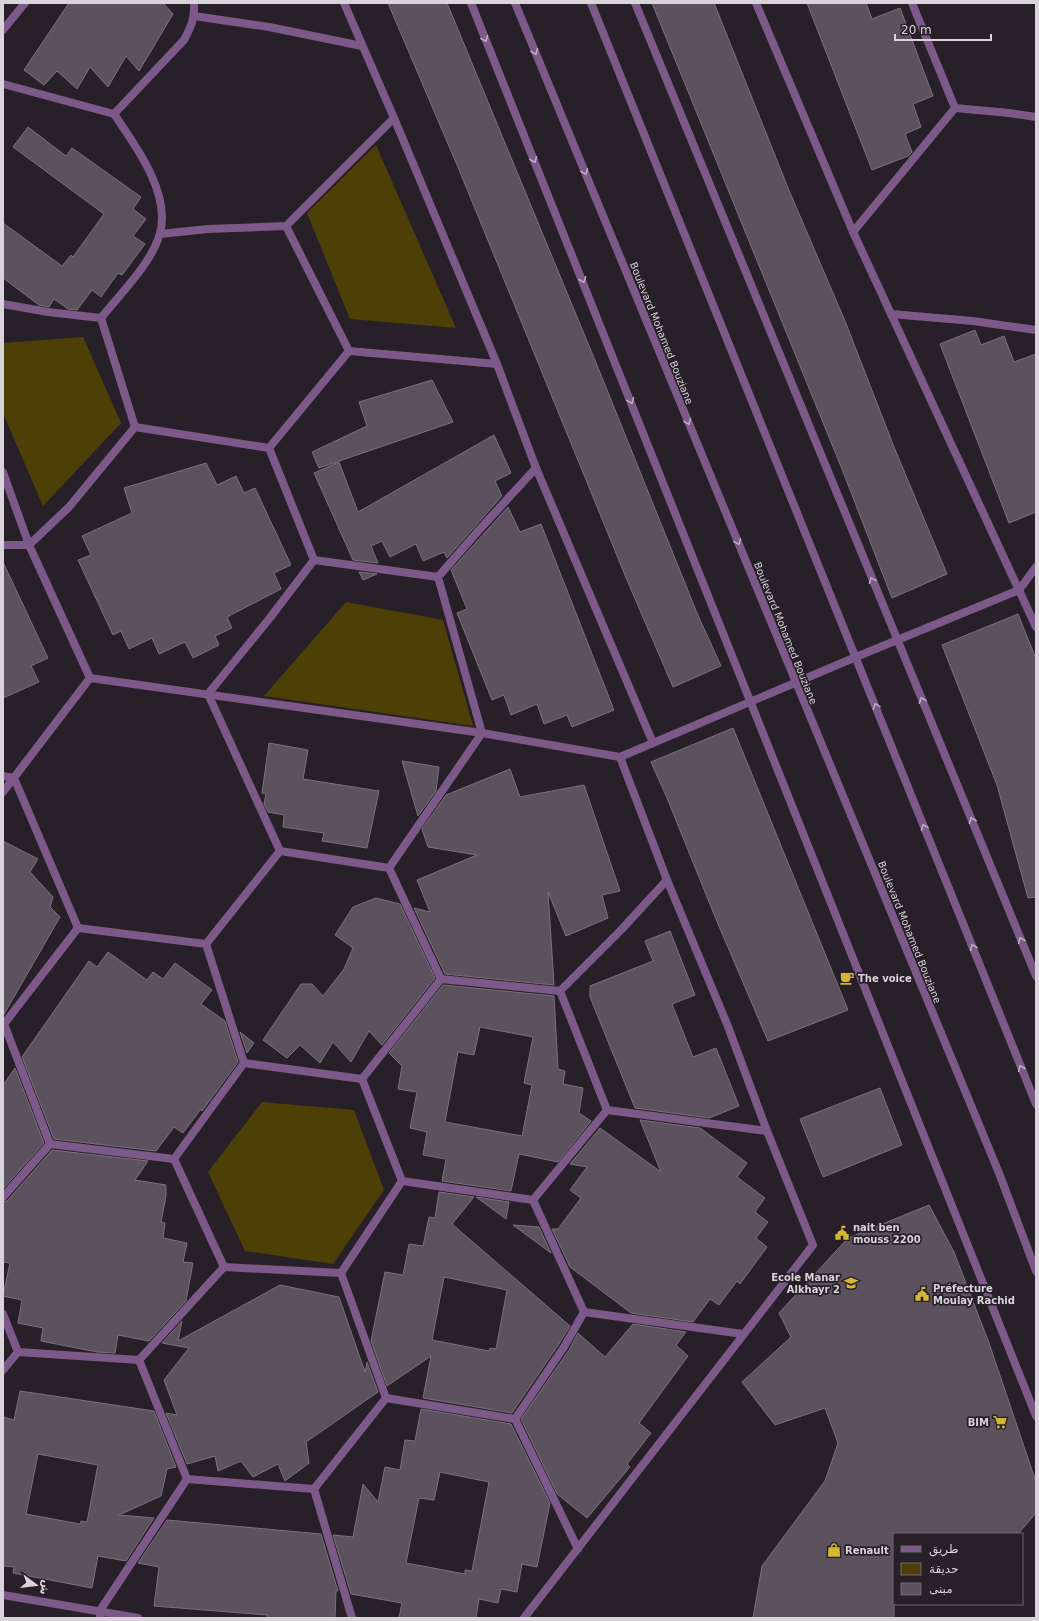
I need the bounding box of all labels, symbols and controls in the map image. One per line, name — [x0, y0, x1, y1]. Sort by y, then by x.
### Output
scale bar — [895, 16, 991, 42]
text: 20 m — [901, 23, 932, 37]
one-way arrow — [481, 36, 489, 43]
one-way arrow — [531, 48, 539, 55]
one-way arrow — [529, 155, 537, 163]
one-way arrow — [580, 168, 588, 176]
street label: Boulevard Mohamed Bouziane — [628, 260, 695, 406]
one-way arrow — [578, 277, 586, 284]
one-way arrow — [626, 397, 634, 405]
one-way arrow — [683, 417, 691, 425]
one-way arrow — [733, 538, 741, 545]
street label: Boulevard Mohamed Bouziane — [752, 560, 819, 706]
one-way arrow — [869, 576, 877, 583]
one-way arrow — [919, 696, 927, 703]
one-way arrow — [872, 703, 880, 710]
one-way arrow — [968, 817, 976, 824]
one-way arrow — [921, 823, 929, 830]
street label: Boulevard Mohamed Bouziane — [876, 859, 943, 1005]
one-way arrow — [1018, 937, 1026, 945]
one-way arrow — [969, 944, 977, 951]
cafe icon: The voice — [839, 970, 855, 986]
place label: The voice — [858, 973, 912, 984]
one-way arrow — [1018, 1065, 1026, 1072]
place label: nait ben mouss 2200 — [853, 1222, 921, 1245]
public building icon: nait ben mouss 2200 — [834, 1225, 850, 1241]
place label: Ecole Manar Alkhayr 2 — [771, 1272, 840, 1295]
school or university icon: Ecole Manar Alkhayr 2 — [843, 1275, 859, 1291]
place label: Préfecture Moulay Rachid — [933, 1283, 1015, 1306]
public building icon: Préfecture Moulay Rachid — [914, 1286, 930, 1302]
supermarket icon: BIM — [992, 1414, 1008, 1430]
place label: BIM — [968, 1417, 989, 1428]
legend — [893, 1533, 1023, 1605]
shop icon: Renault — [826, 1542, 842, 1558]
text: طريق — [929, 1542, 959, 1557]
place label: Renault — [845, 1545, 889, 1556]
text: حديقة — [929, 1562, 959, 1576]
north arrow — [16, 1565, 56, 1605]
text: ش — [37, 1578, 53, 1596]
text: مبنى — [929, 1582, 953, 1596]

